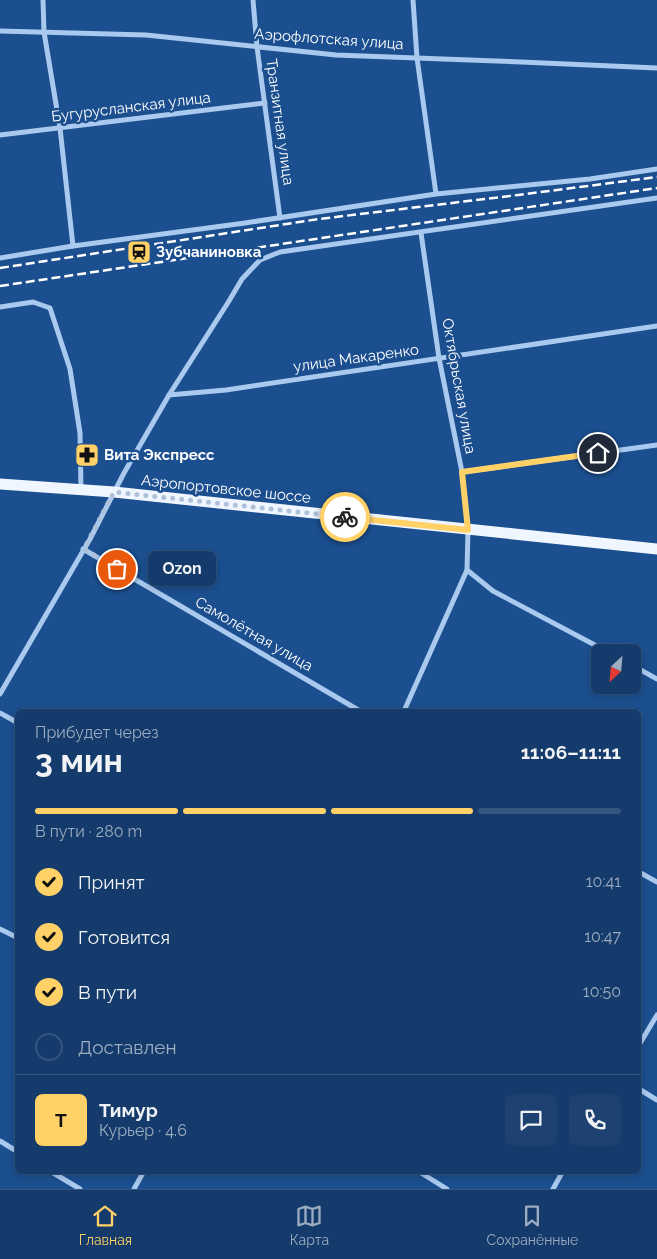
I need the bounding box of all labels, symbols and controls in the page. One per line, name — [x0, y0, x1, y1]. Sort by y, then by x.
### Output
street label: Аэрофлотская улица — [254, 25, 404, 53]
street label: Транзитная улица — [262, 58, 298, 186]
street label: Бугурусланская улица — [50, 88, 212, 126]
station icon: Зубчаниновка — [126, 239, 152, 265]
place label: Зубчаниновка — [156, 243, 262, 261]
street label: Октябрьская улица — [438, 317, 480, 455]
street label: улица Макаренко — [292, 340, 420, 376]
pin — [577, 432, 619, 474]
icon: home — [584, 439, 612, 467]
pharmacy icon: Вита Экспресс — [74, 442, 100, 468]
place label: Вита Экспресс — [104, 446, 215, 464]
street label: Аэропортовское шоссе — [140, 471, 312, 507]
courier — [320, 492, 370, 542]
icon: bike — [331, 503, 359, 531]
pin — [96, 548, 138, 590]
callout: Ozon — [147, 552, 214, 586]
icon: bag — [103, 555, 131, 583]
text: Ozon — [162, 559, 202, 578]
street label: Самолётная улица — [192, 593, 316, 675]
north arrow — [591, 644, 641, 694]
map controls — [591, 644, 641, 694]
text: Прибудет через — [35, 723, 159, 742]
text: 11:06–11:11 — [521, 741, 621, 763]
text: 3 мин — [35, 742, 123, 779]
text: В пути · 280 m — [35, 822, 142, 841]
icon: check — [35, 868, 63, 896]
text: Принят — [78, 871, 145, 893]
text: 10:41 — [586, 872, 621, 891]
icon: check — [35, 923, 63, 951]
text: Готовится — [78, 926, 170, 948]
text: 10:47 — [584, 927, 621, 946]
icon: check — [35, 978, 63, 1006]
text: В пути — [78, 981, 137, 1003]
text: 10:50 — [583, 982, 621, 1001]
text: Доставлен — [78, 1036, 177, 1058]
button: chat — [505, 1094, 557, 1146]
button: phone — [569, 1094, 621, 1146]
text: Тимур — [99, 1099, 158, 1121]
text: Т — [55, 1109, 67, 1131]
text: Курьер · 4.6 — [99, 1121, 187, 1140]
tab: Главная — [79, 1202, 132, 1248]
tab: Карта — [290, 1202, 329, 1248]
tab: Сохранённые — [487, 1202, 578, 1248]

